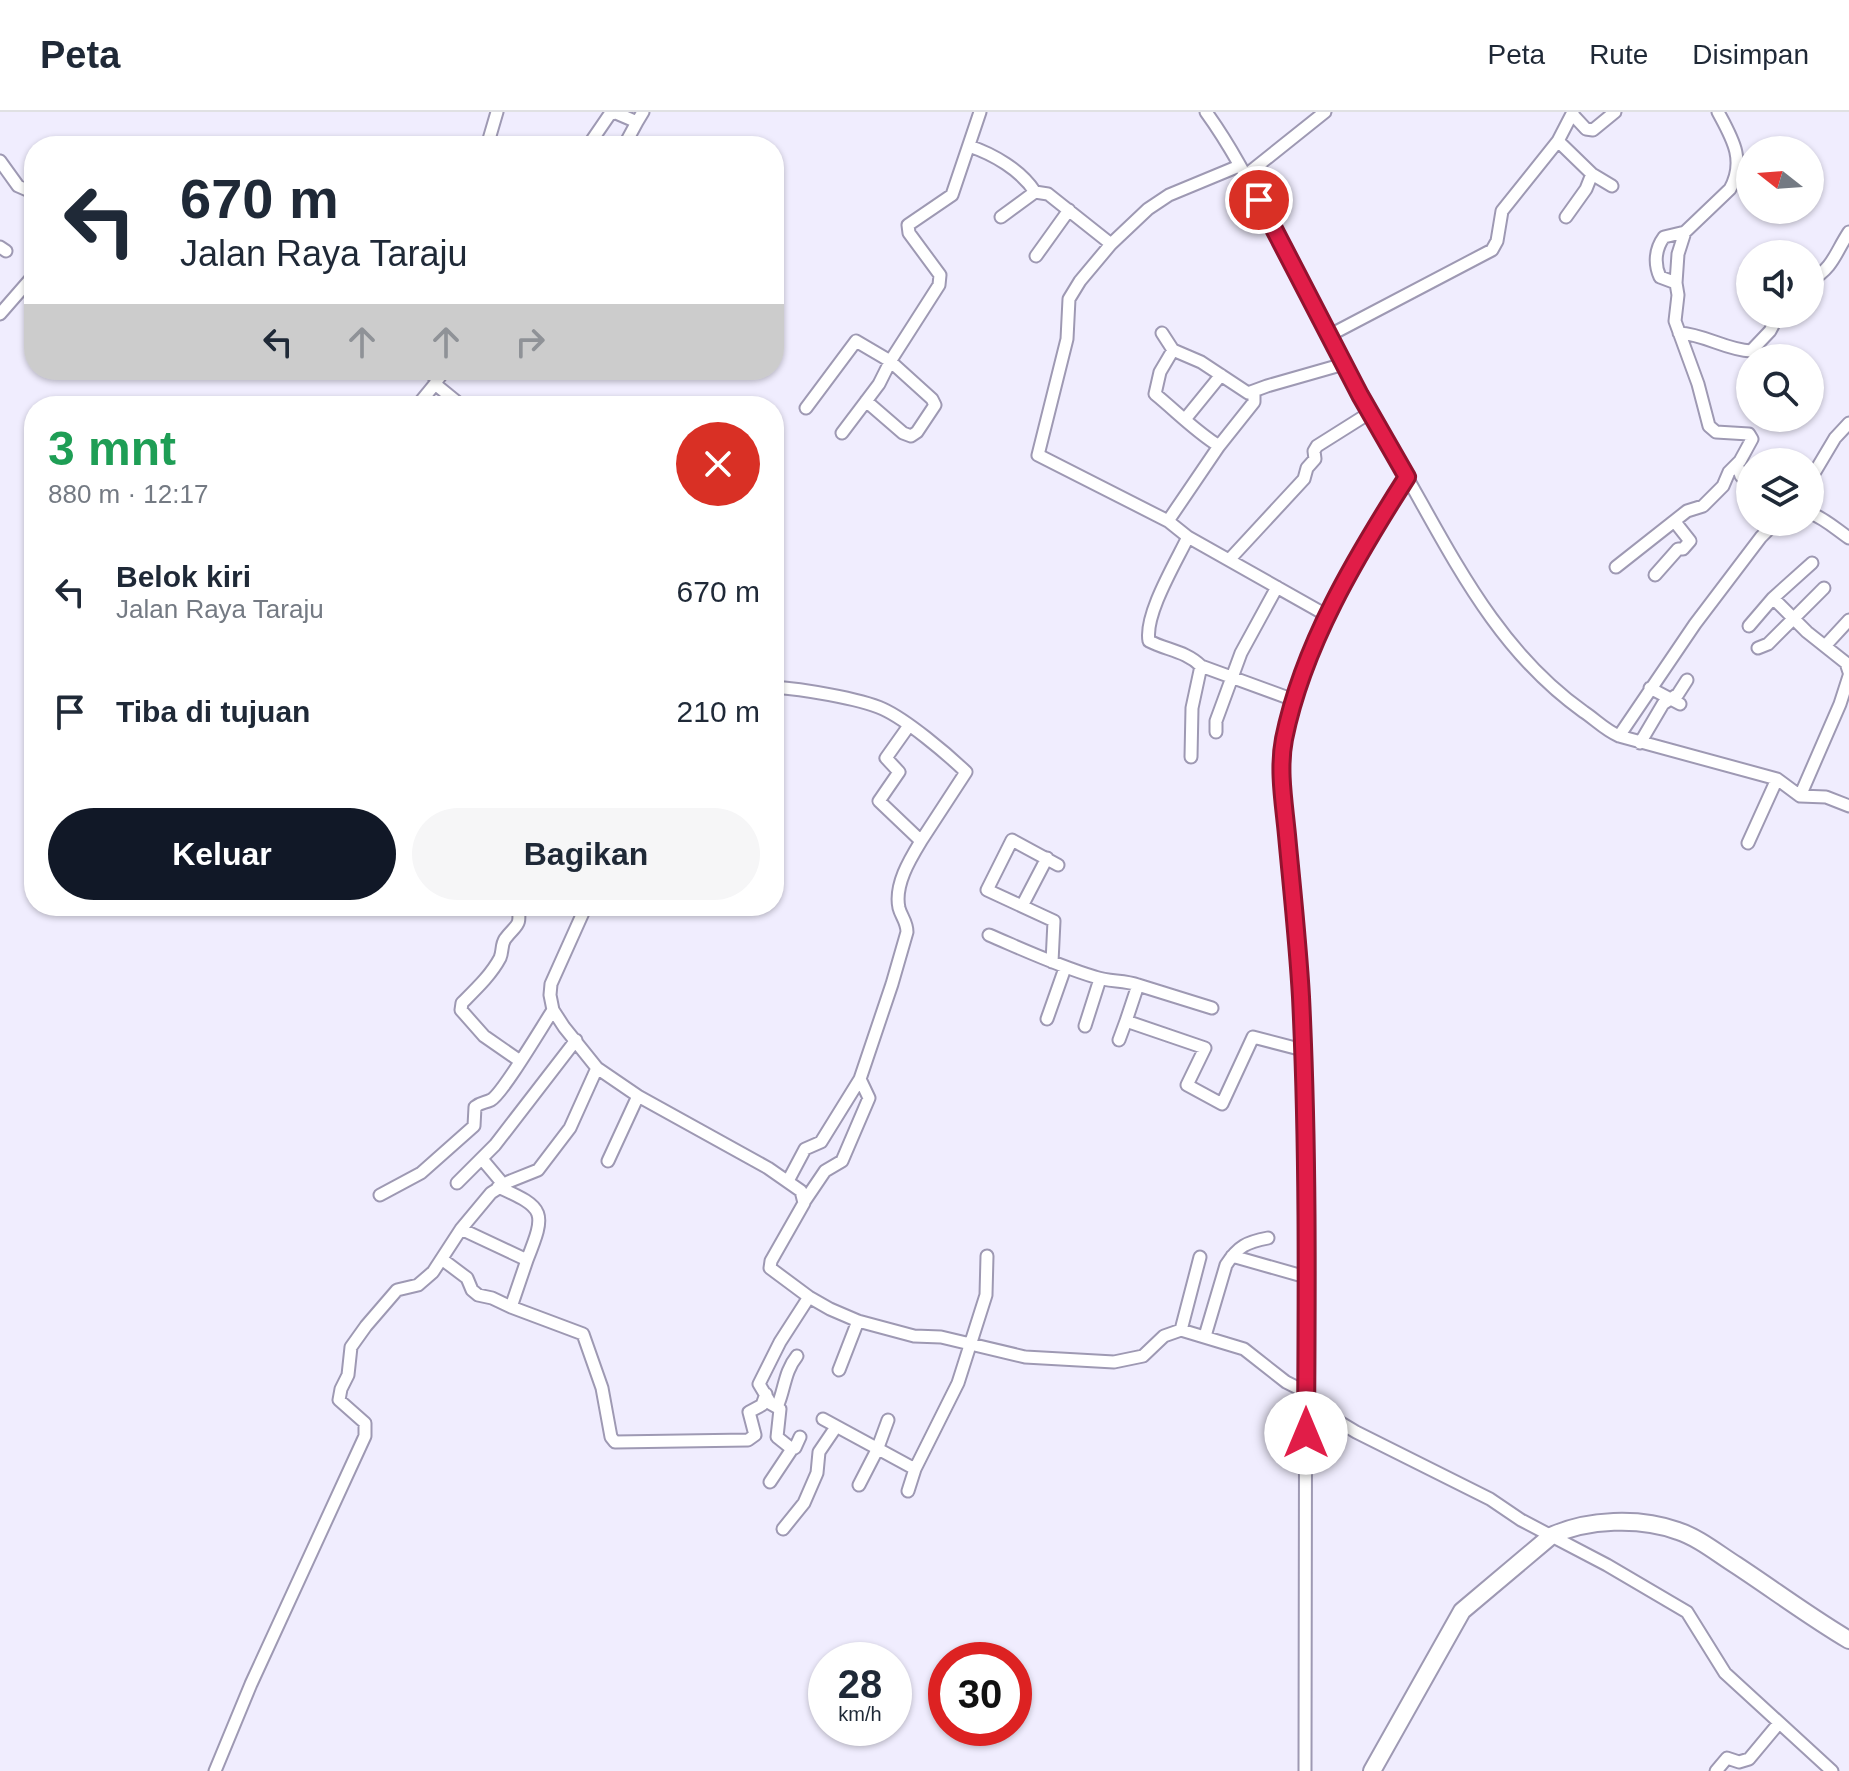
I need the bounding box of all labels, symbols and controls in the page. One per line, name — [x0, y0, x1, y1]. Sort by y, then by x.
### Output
text: Peta — [40, 34, 120, 76]
text: Peta — [1488, 39, 1545, 70]
text: Rute — [1589, 39, 1648, 70]
text: Disimpan — [1692, 39, 1809, 70]
north arrow — [1736, 136, 1824, 224]
map controls — [1736, 136, 1824, 536]
pin — [1225, 166, 1293, 234]
text: 670 m — [180, 167, 339, 230]
icon: left — [48, 168, 152, 272]
icon: arrive — [1237, 178, 1281, 222]
text: Jalan Raya Taraju — [180, 233, 468, 274]
button: sound — [1736, 240, 1824, 328]
icon: left — [256, 320, 300, 364]
icon: ahead — [340, 320, 384, 364]
icon: ahead — [424, 320, 468, 364]
icon: right — [508, 320, 552, 364]
button: search — [1736, 344, 1824, 432]
text: 3 mnt — [48, 422, 176, 475]
button: close — [676, 422, 760, 506]
button: layers — [1736, 448, 1824, 536]
text: 880 m · 12:17 — [48, 479, 208, 509]
text: Belok kiri — [116, 560, 251, 593]
icon: left — [48, 570, 92, 614]
text: 670 m — [677, 575, 760, 608]
text: Jalan Raya Taraju — [116, 594, 324, 624]
icon: arrive — [48, 690, 92, 734]
text: Tiba di tujuan — [116, 695, 310, 728]
text: 210 m — [677, 695, 760, 728]
button: Keluar — [48, 808, 396, 900]
button: Bagikan — [412, 808, 760, 900]
position arrow — [1264, 1391, 1348, 1475]
speed limit sign: 30 — [928, 1642, 1032, 1746]
text: 28 — [838, 1662, 882, 1706]
text: km/h — [838, 1703, 882, 1725]

